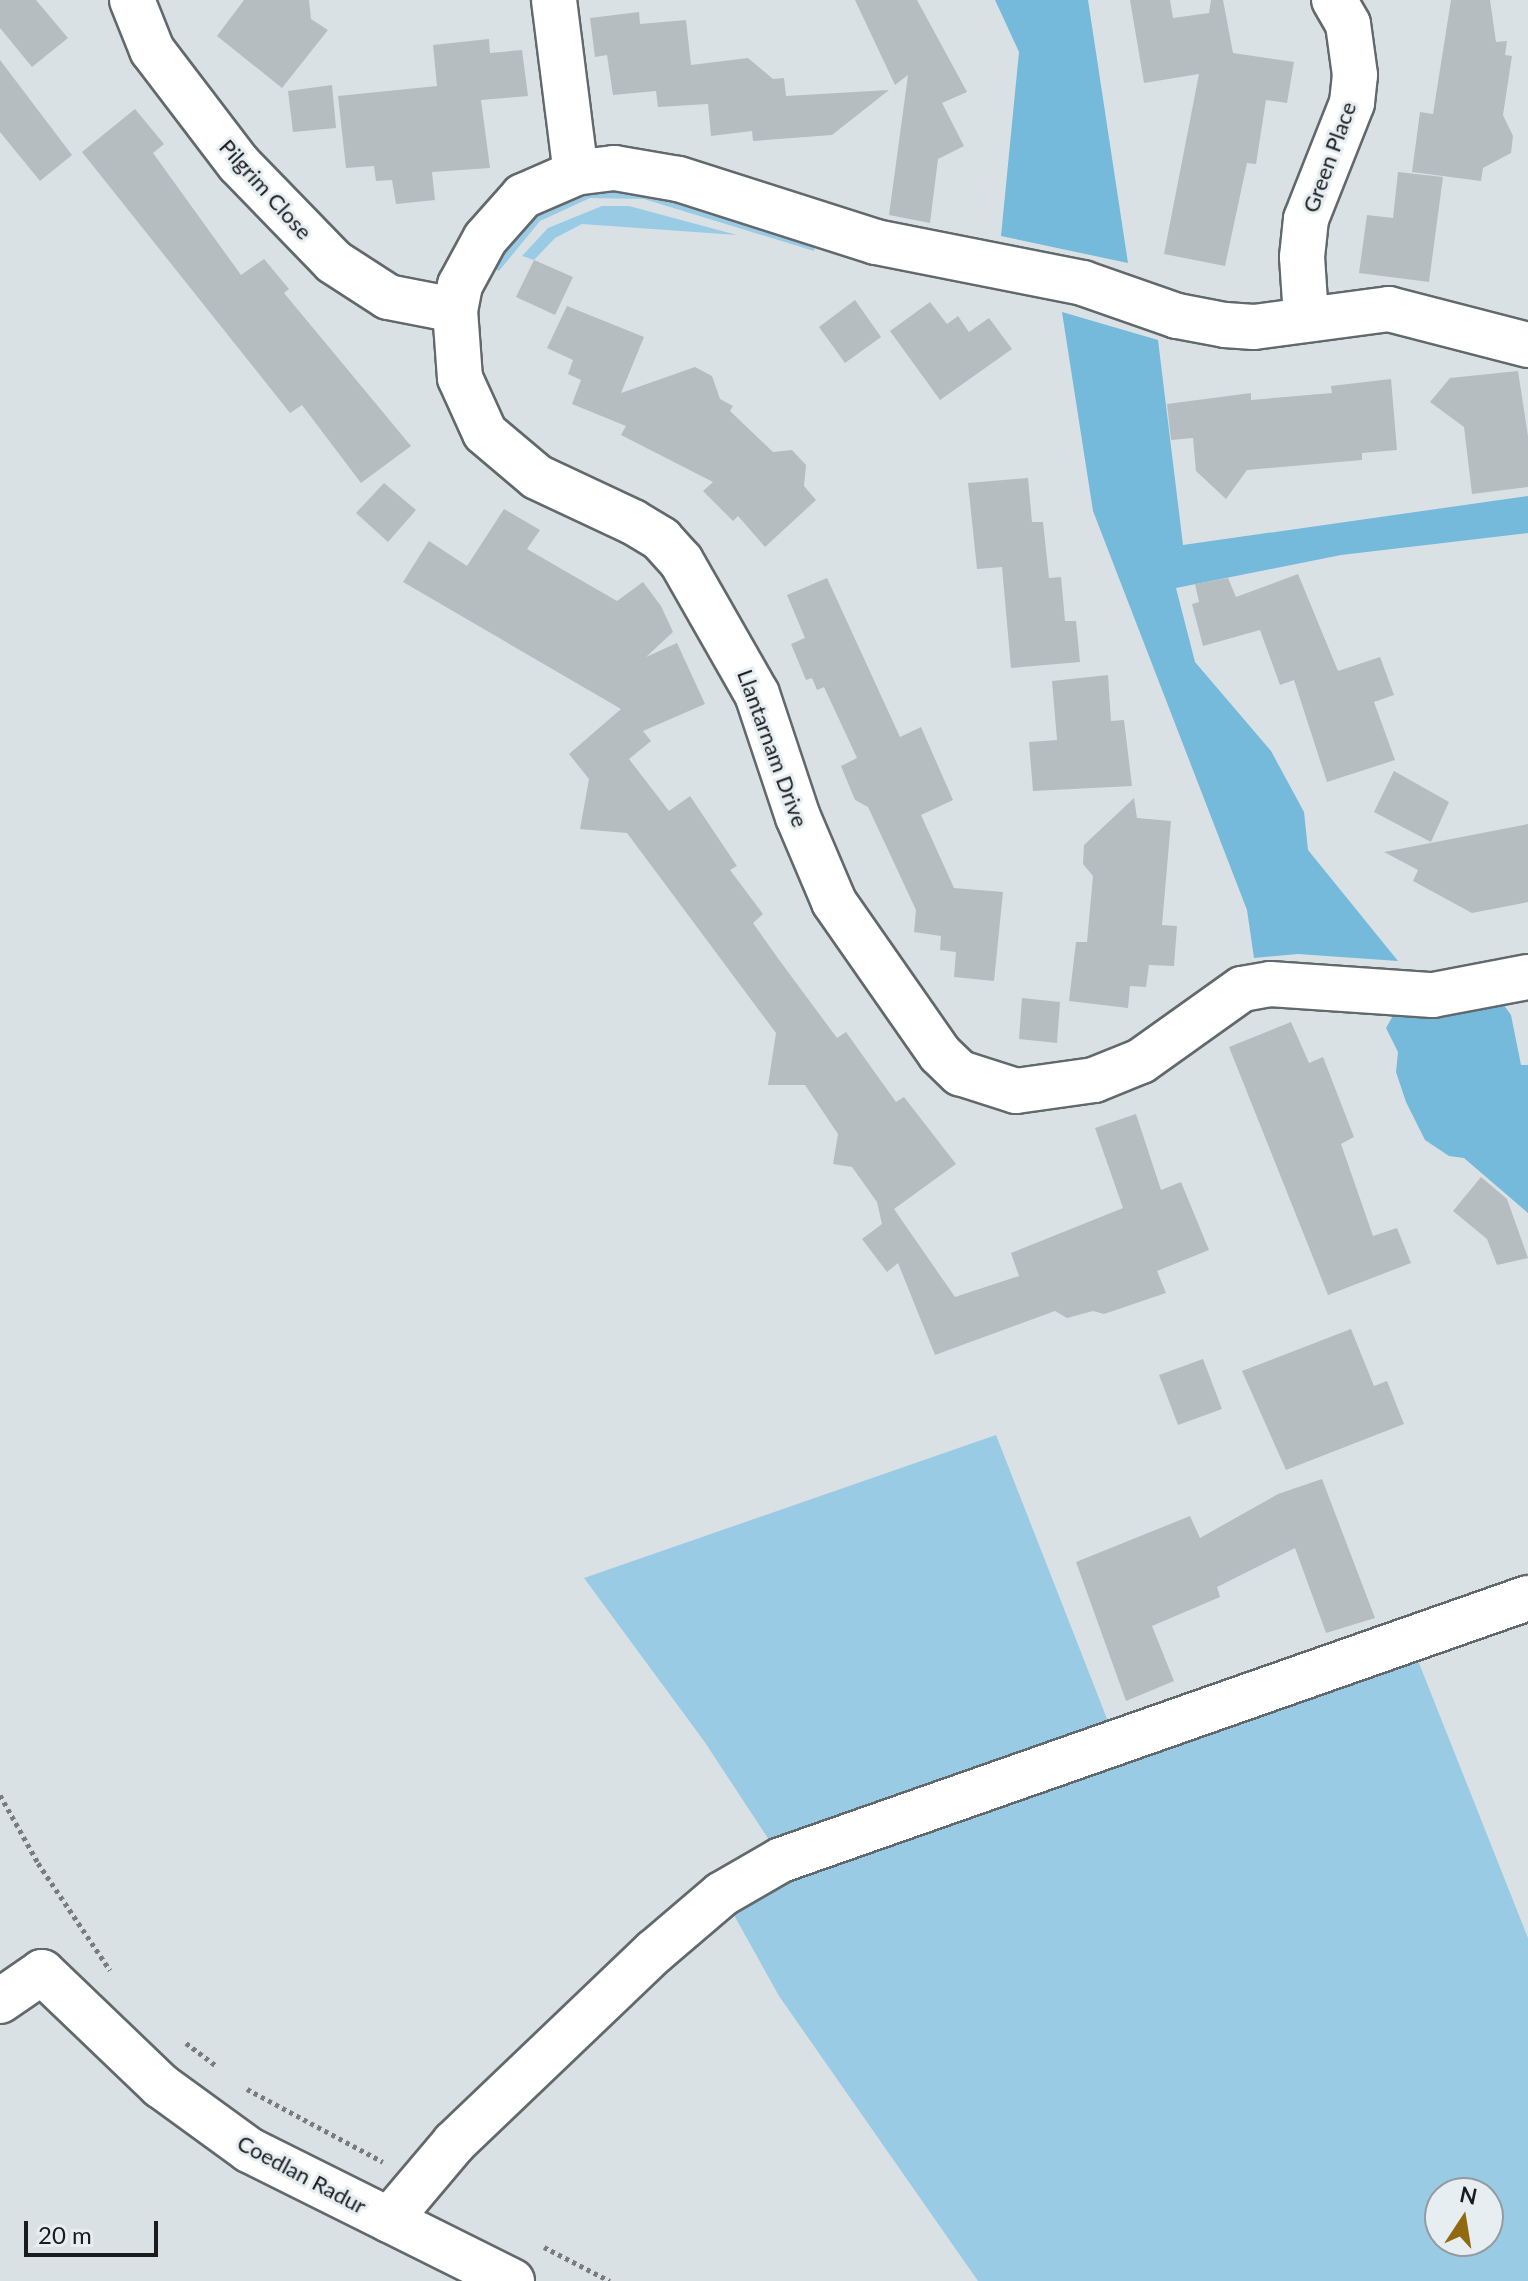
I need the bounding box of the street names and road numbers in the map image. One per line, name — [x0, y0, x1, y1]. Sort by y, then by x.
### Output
street label: Green Place — [1297, 98, 1361, 216]
street label: Pilgrim Close — [214, 134, 318, 244]
street label: Llantarnam Drive — [732, 666, 814, 830]
street label: Coedlan Radur — [233, 2129, 371, 2219]

